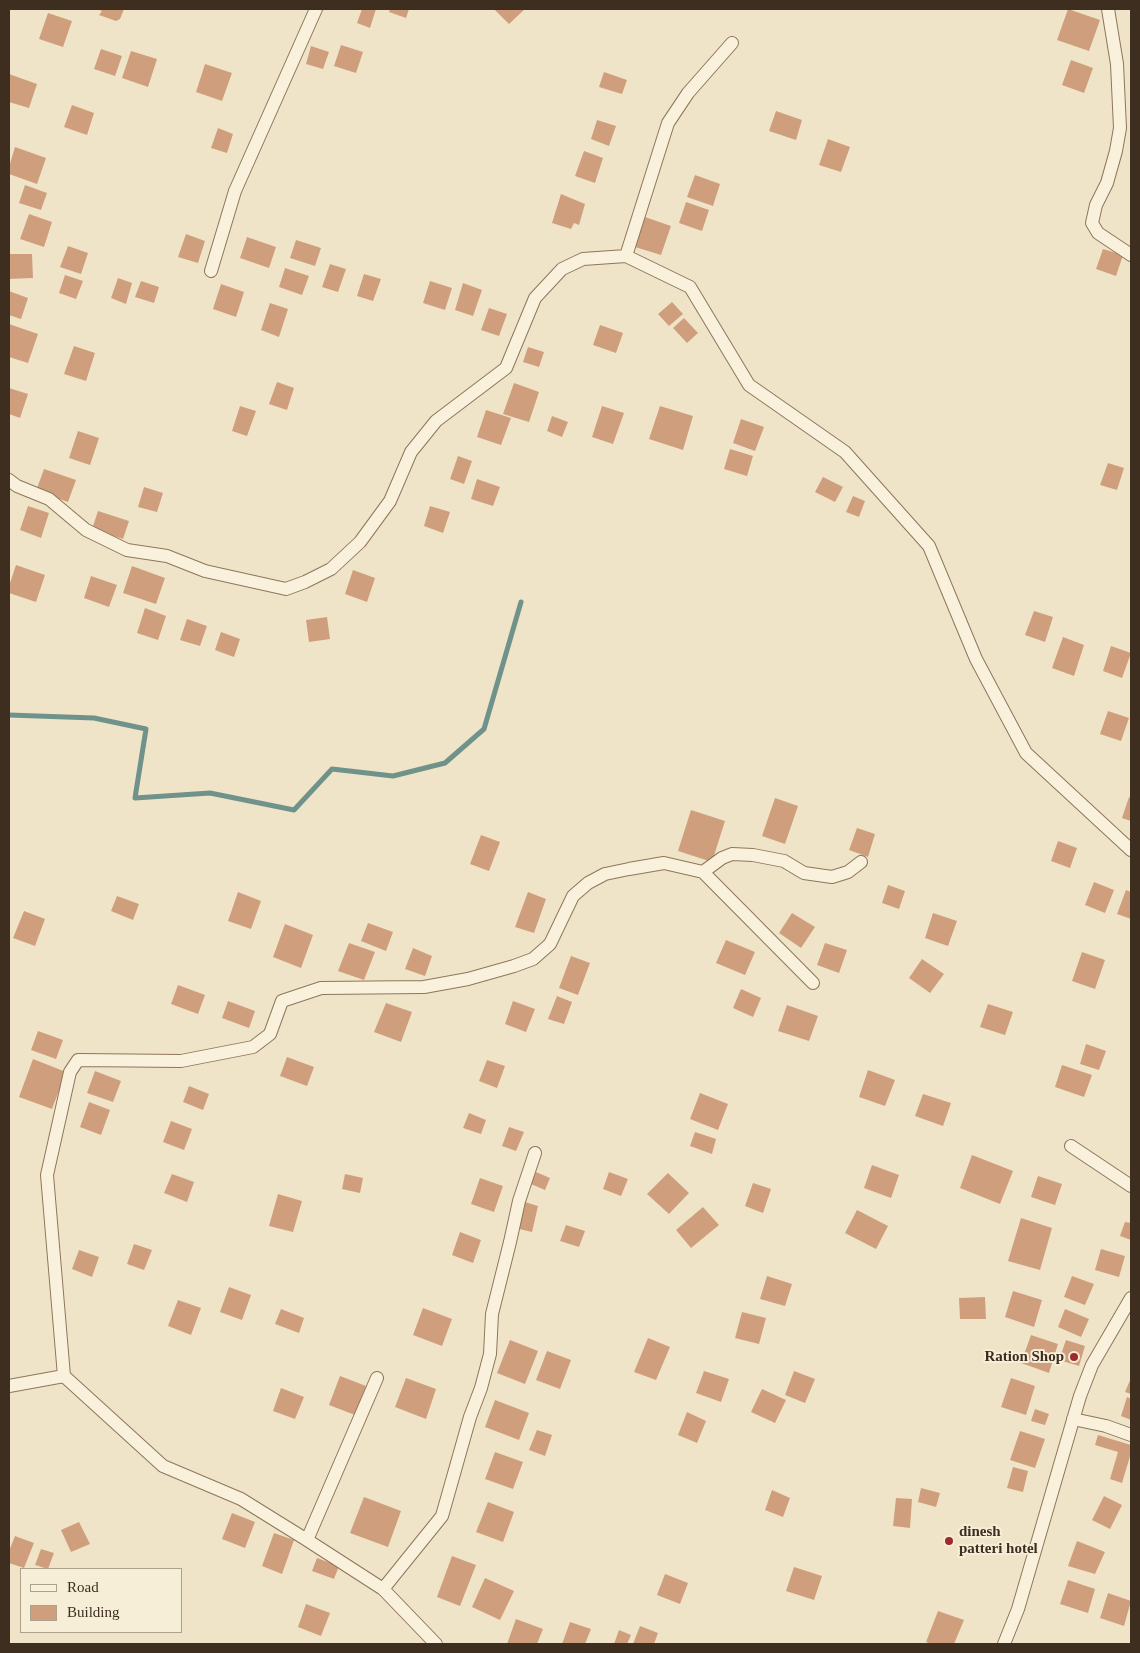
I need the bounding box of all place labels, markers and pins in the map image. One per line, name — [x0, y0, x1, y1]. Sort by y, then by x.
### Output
place label: Ration Shop — [984, 1348, 1064, 1366]
marker: Ration Shop — [1068, 1351, 1080, 1363]
place label: dinesh patteri hotel — [959, 1523, 1038, 1558]
marker: dinesh patteri hotel — [943, 1535, 955, 1547]

